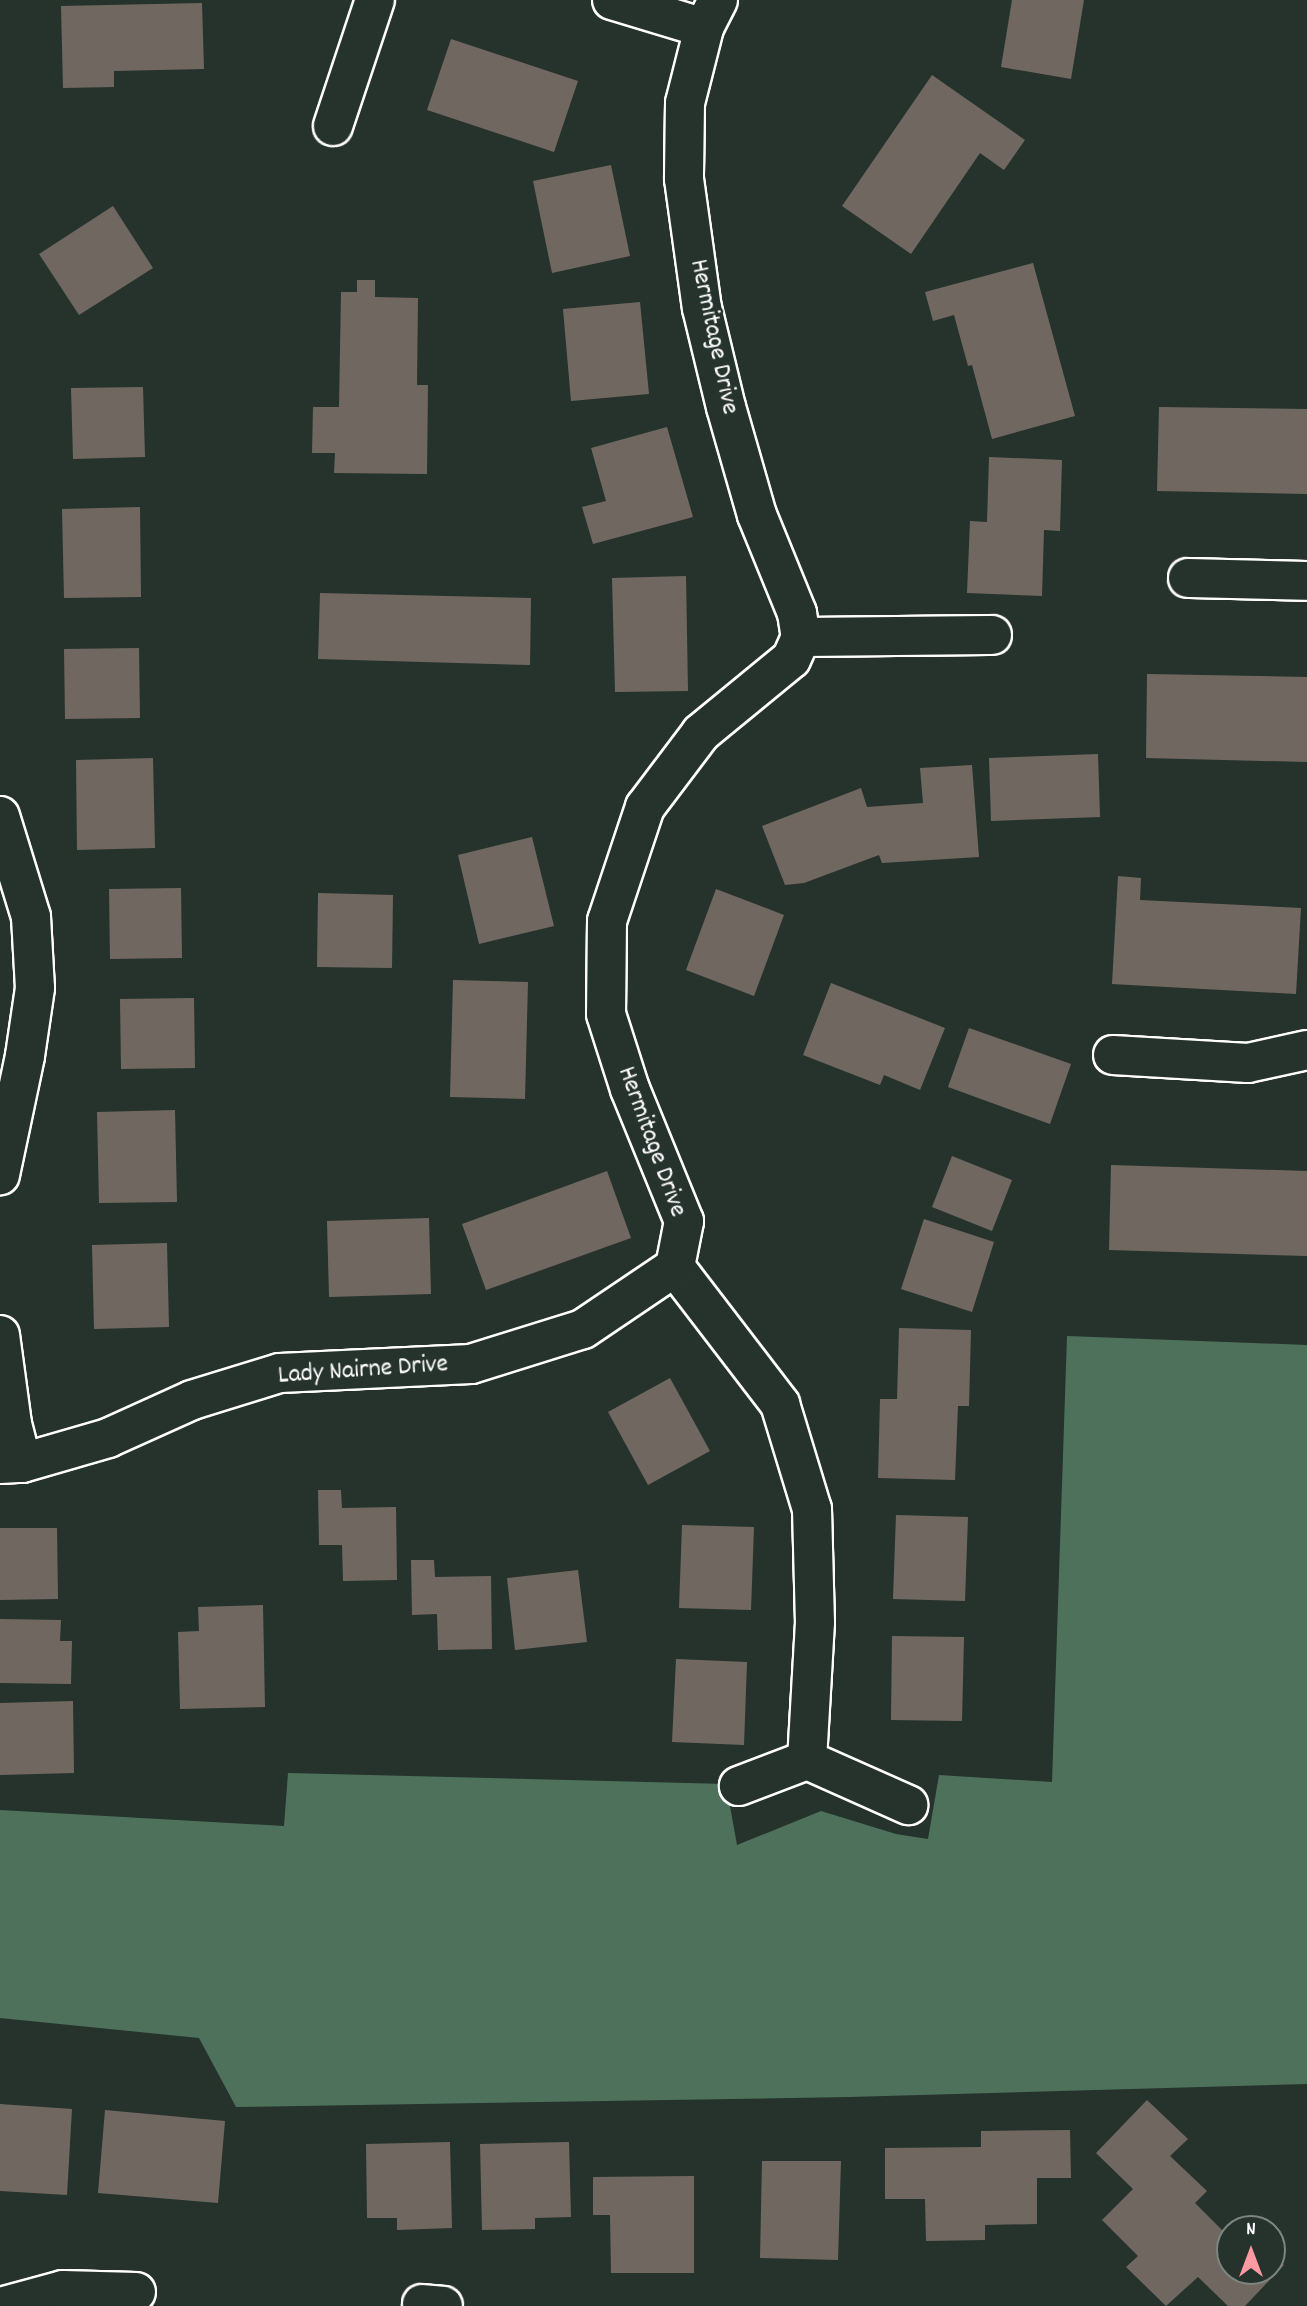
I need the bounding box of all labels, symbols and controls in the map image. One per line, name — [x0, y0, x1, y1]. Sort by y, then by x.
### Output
street label: Hermitage Drive — [681, 257, 745, 417]
street label: Hermitage Drive — [609, 1063, 693, 1221]
street label: Lady Nairne Drive — [277, 1349, 449, 1393]
north arrow — [1216, 2215, 1286, 2285]
text: N — [1246, 2217, 1256, 2244]

